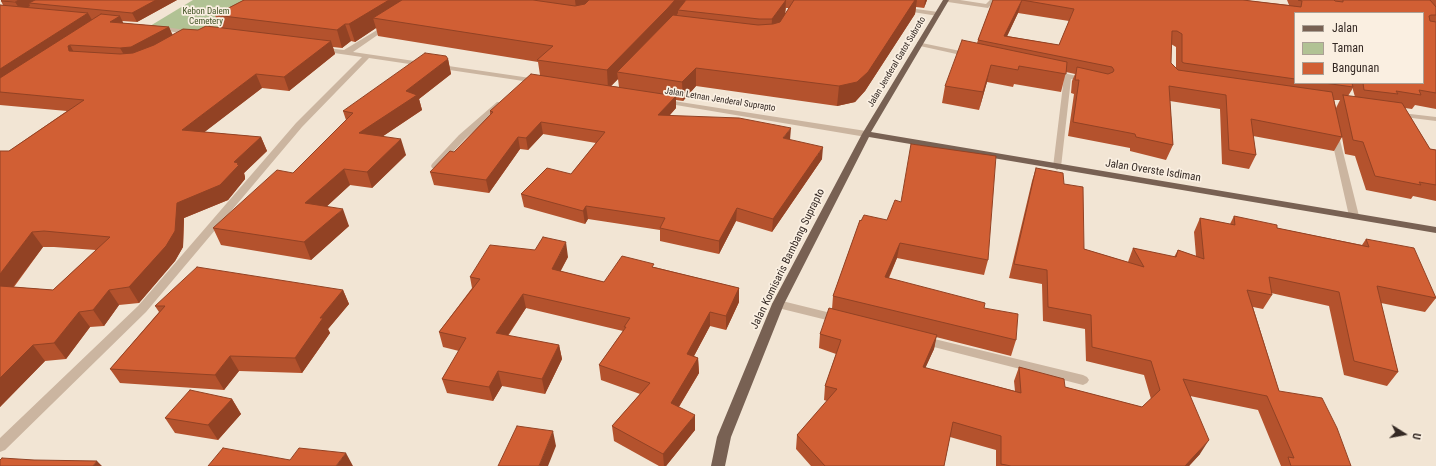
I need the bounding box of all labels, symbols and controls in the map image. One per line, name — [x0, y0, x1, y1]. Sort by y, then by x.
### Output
park label: Kebon Dalem Cemetery — [183, 7, 229, 28]
legend — [1294, 12, 1424, 84]
street label: Jalan Jenderal Gatot Subroto — [866, 15, 928, 109]
text: Jalan — [1332, 21, 1358, 35]
text: Taman — [1332, 41, 1364, 55]
text: Bangunan — [1332, 61, 1379, 75]
street label: Jalan Letnan Jenderal Suprapto — [664, 86, 776, 114]
street label: Jalan Overste Isdiman — [1104, 157, 1202, 185]
street label: Jalan Komisaris Bambang Suprapto — [748, 187, 828, 331]
north arrow — [1384, 414, 1424, 454]
text: U — [1409, 432, 1423, 441]

